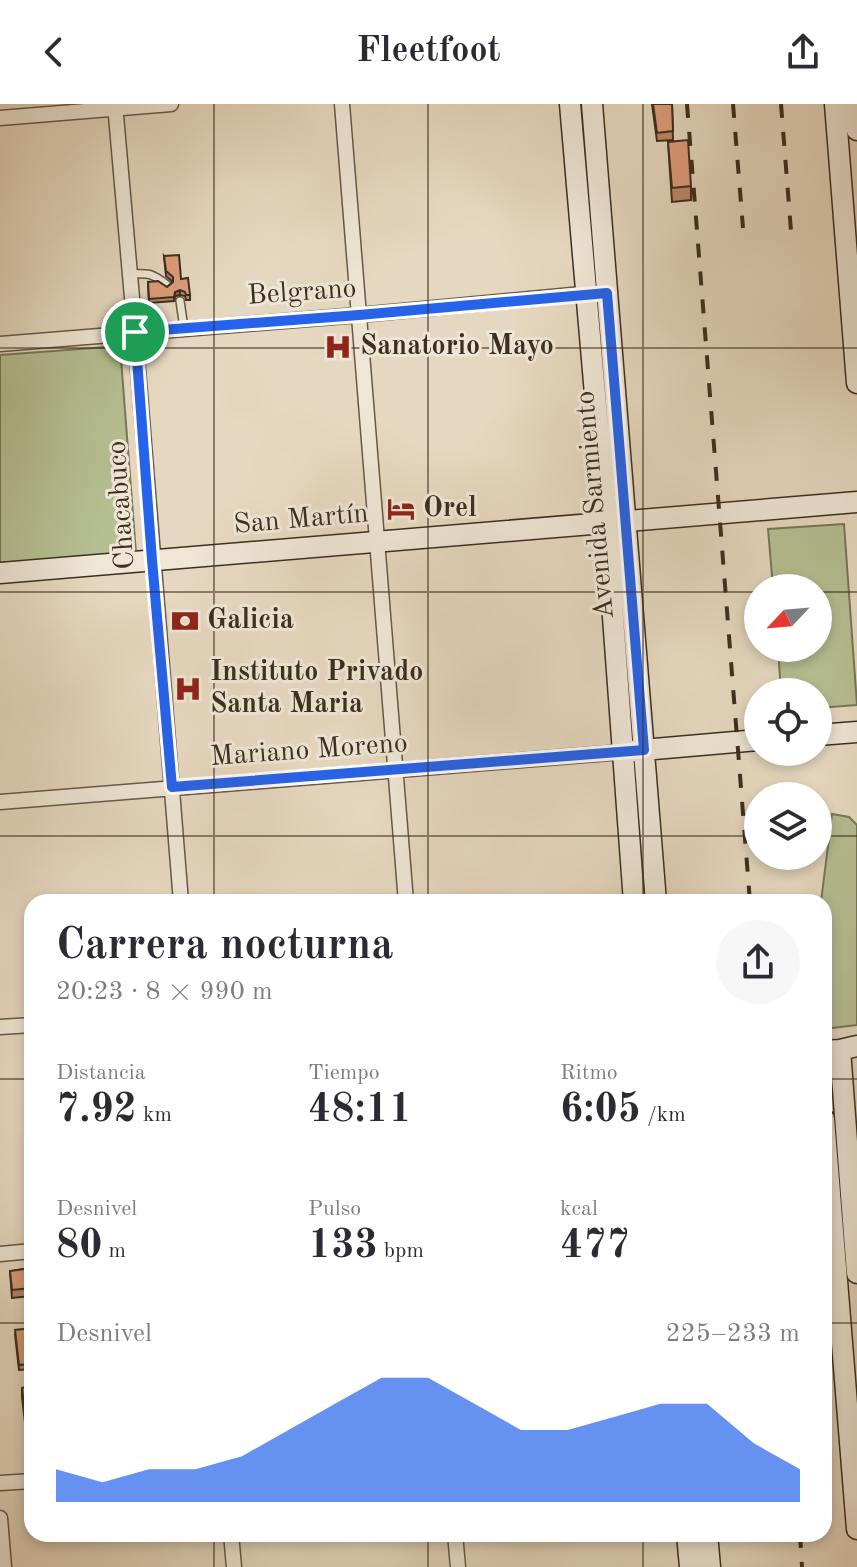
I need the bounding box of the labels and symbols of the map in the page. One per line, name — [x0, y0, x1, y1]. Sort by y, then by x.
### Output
street label: Belgrano — [247, 275, 357, 311]
pin — [101, 298, 169, 366]
hospital icon: Sanatorio Mayo — [323, 332, 353, 362]
place label: Sanatorio Mayo — [360, 333, 554, 361]
street label: Avenida Sarmiento — [572, 390, 620, 620]
street label: Chacabuco — [104, 440, 140, 570]
hotel icon: Orel — [386, 494, 416, 524]
place label: Orel — [423, 495, 477, 523]
street label: San Martín — [232, 500, 370, 540]
north arrow — [744, 574, 832, 662]
bank icon: Galicia — [170, 606, 200, 636]
place label: Galicia — [207, 607, 294, 635]
place label: Instituto Privado Santa Maria — [210, 659, 423, 719]
hospital icon: Instituto Privado Santa Maria — [173, 674, 203, 704]
street label: Mariano Moreno — [209, 730, 409, 772]

